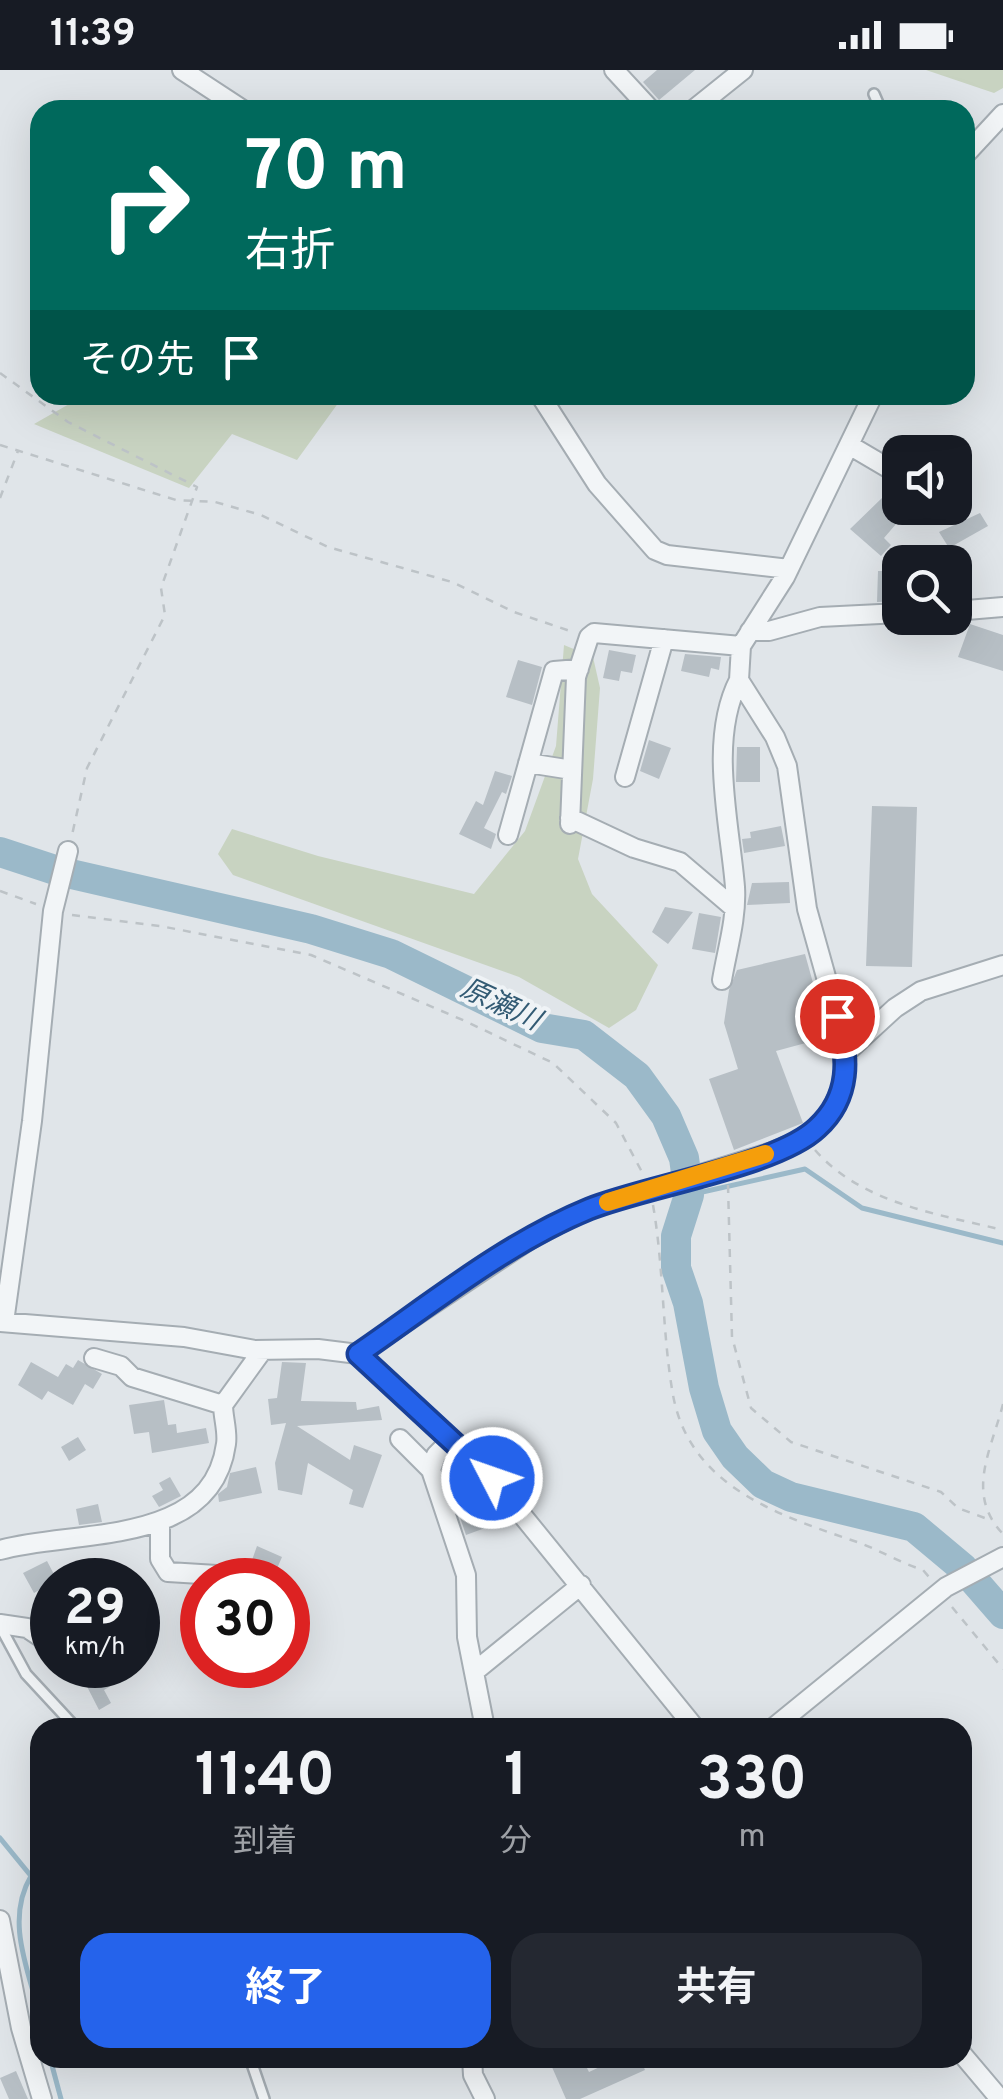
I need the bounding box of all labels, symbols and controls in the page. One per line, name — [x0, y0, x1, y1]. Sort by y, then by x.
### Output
text: 11:39 — [50, 11, 136, 60]
text: 70 m — [245, 126, 408, 215]
icon: right — [80, 140, 210, 270]
text: 右折 — [245, 225, 335, 282]
icon: arrive — [214, 330, 269, 385]
text: その先 — [80, 338, 194, 387]
map controls — [882, 435, 972, 635]
button: sound — [882, 435, 972, 525]
button: search — [882, 545, 972, 635]
water label: 原瀬川 — [454, 972, 548, 1041]
pin — [795, 974, 880, 1059]
icon: arrive — [810, 989, 865, 1044]
position arrow — [440, 1426, 544, 1530]
speed limit sign: 30 — [180, 1558, 310, 1688]
text: 29 — [64, 1579, 126, 1642]
text: km/h — [65, 1632, 125, 1664]
text: 11:40 — [195, 1741, 335, 1817]
text: 1 — [504, 1741, 528, 1817]
text: 330 — [697, 1745, 807, 1821]
text: m — [738, 1818, 766, 1858]
text: 到着 — [233, 1823, 297, 1863]
text: 分 — [500, 1823, 532, 1863]
button: 終了 — [80, 1933, 491, 2048]
button: 共有 — [511, 1933, 922, 2048]

